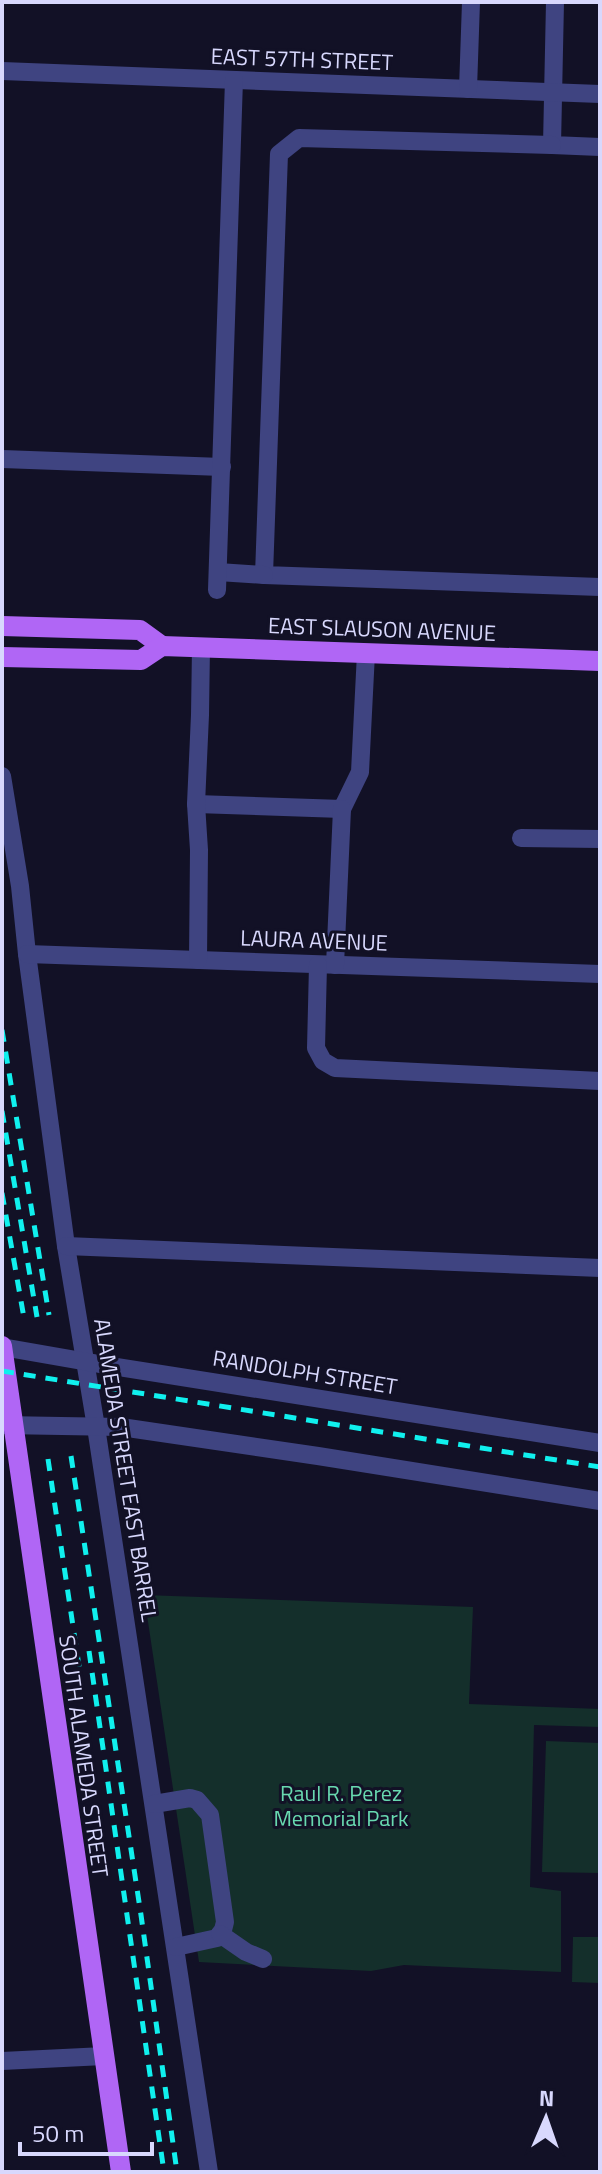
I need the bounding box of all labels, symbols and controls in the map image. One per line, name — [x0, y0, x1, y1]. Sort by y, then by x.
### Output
street label: EAST 57TH STREET — [210, 39, 394, 79]
street label: EAST SLAUSON AVENUE — [268, 608, 496, 650]
street label: LAURA AVENUE — [240, 920, 388, 960]
street label: ALAMEDA STREET EAST BARREL — [85, 1316, 167, 1625]
street label: RANDOLPH STREET — [210, 1341, 400, 1403]
street label: SOUTH ALAMEDA STREET — [50, 1633, 118, 1880]
park label: Raul R. Perez Memorial Park — [274, 1776, 409, 1835]
north arrow — [506, 2078, 586, 2158]
text: N — [538, 2081, 555, 2115]
scale bar — [20, 2106, 152, 2156]
text: 50 m — [32, 2115, 84, 2151]

